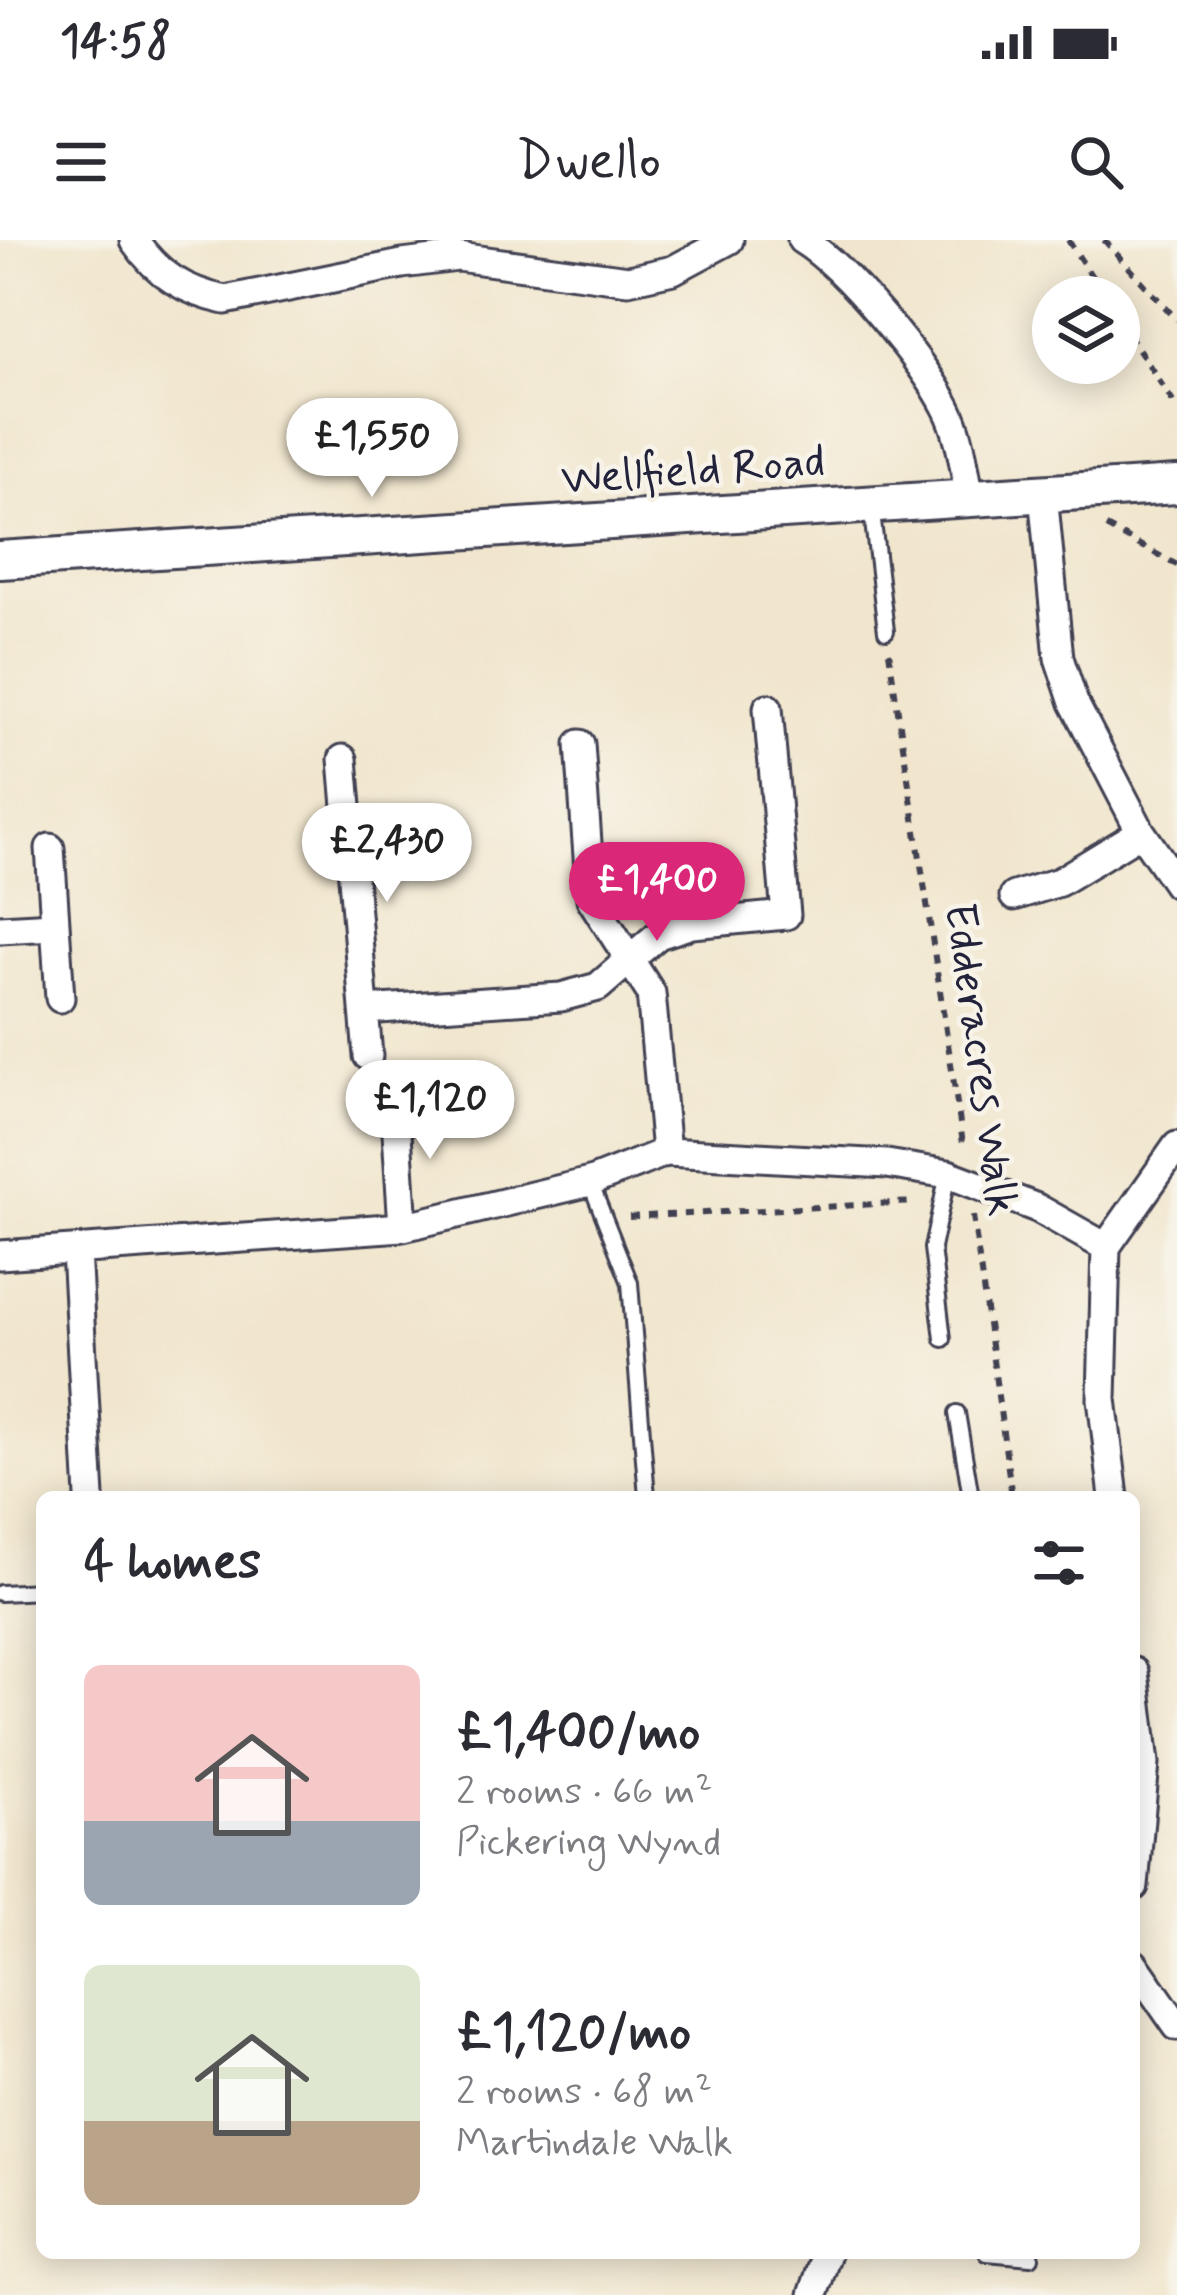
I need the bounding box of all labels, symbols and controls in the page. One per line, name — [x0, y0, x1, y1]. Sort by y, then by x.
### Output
text: 14:58 — [60, 13, 171, 72]
text: Dwello — [516, 127, 661, 198]
icon: menu — [48, 129, 114, 195]
icon: search — [1063, 129, 1129, 195]
map controls — [1032, 276, 1140, 384]
button: layers — [1032, 276, 1140, 384]
pin: £1,550 — [274, 398, 470, 500]
text: £1,550 — [313, 411, 431, 462]
street label: Wellfield Road — [559, 433, 827, 510]
pin: £2,430 — [289, 803, 485, 905]
text: £2,430 — [329, 816, 445, 867]
pin: £1,400 — [559, 842, 755, 944]
text: £1,400 — [596, 855, 718, 906]
street label: Edderacres Walk — [928, 899, 1031, 1220]
pin: £1,120 — [332, 1060, 528, 1162]
text: £1,120 — [372, 1073, 488, 1124]
text: 4 homes — [84, 1530, 261, 1596]
icon: filters — [1026, 1530, 1092, 1596]
text: £1,400/mo — [456, 1701, 700, 1767]
icon: home — [180, 1713, 324, 1857]
text: 2 rooms · 66 m² — [456, 1767, 712, 1818]
text: Pickering Wynd — [456, 1818, 721, 1869]
text: £1,120/mo — [456, 2001, 691, 2067]
icon: home — [180, 2013, 324, 2157]
text: 2 rooms · 68 m² — [456, 2067, 712, 2118]
text: Martindale Walk — [456, 2118, 733, 2169]

